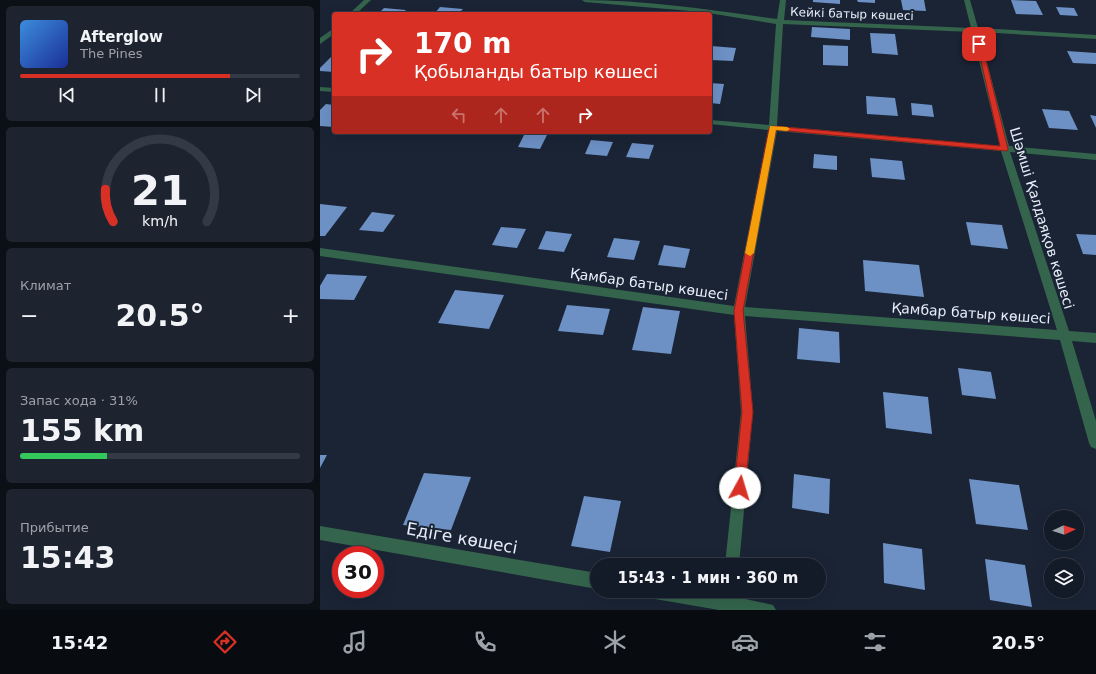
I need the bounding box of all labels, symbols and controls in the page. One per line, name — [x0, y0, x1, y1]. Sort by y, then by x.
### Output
street label: Кейкі батыр көшесі — [790, 5, 914, 23]
text: 170 m — [414, 27, 511, 60]
pin — [962, 27, 996, 61]
text: Afterglow — [80, 28, 163, 46]
icon: right — [348, 28, 400, 80]
icon: arrive — [968, 33, 990, 55]
text: The Pines — [80, 46, 143, 61]
text: Қобыланды батыр көшесі — [414, 61, 658, 82]
icon: previous — [56, 84, 78, 106]
icon: pause — [149, 84, 171, 106]
icon: next — [242, 84, 264, 106]
icon: left — [448, 104, 470, 126]
icon: ahead — [490, 104, 512, 126]
icon: ahead — [532, 104, 554, 126]
icon: right — [574, 104, 596, 126]
street label: Шәмші Қалдаяқов көшесі — [1007, 125, 1077, 311]
text: 21 — [131, 166, 189, 215]
text: km/h — [142, 213, 178, 229]
street label: Қамбар батыр көшесі — [569, 265, 729, 303]
text: Климат — [20, 278, 71, 293]
text: 20.5° — [115, 298, 205, 333]
street label: Қамбар батыр көшесі — [891, 299, 1051, 327]
text: − — [20, 303, 38, 328]
text: + — [282, 303, 300, 328]
text: Запас хода · 31% — [20, 393, 138, 408]
text: 155 km — [20, 413, 144, 448]
position arrow — [719, 467, 761, 509]
north arrow — [1044, 510, 1084, 550]
map controls — [1044, 510, 1084, 598]
street label: Едіге көшесі — [405, 518, 519, 558]
text: Прибытие — [20, 520, 89, 535]
text: 15:43 — [20, 540, 116, 575]
speed limit sign: 30 — [332, 546, 384, 598]
button: layers — [1044, 558, 1084, 598]
text: 15:43 · 1 мин · 360 m — [618, 569, 799, 587]
icon: directions — [211, 628, 239, 656]
icon: music — [341, 628, 369, 656]
icon: phone — [471, 628, 499, 656]
icon: climate — [601, 628, 629, 656]
icon: car — [731, 628, 759, 656]
icon: filters — [861, 628, 889, 656]
text: 15:42 — [51, 632, 108, 653]
text: 20.5° — [991, 632, 1045, 653]

